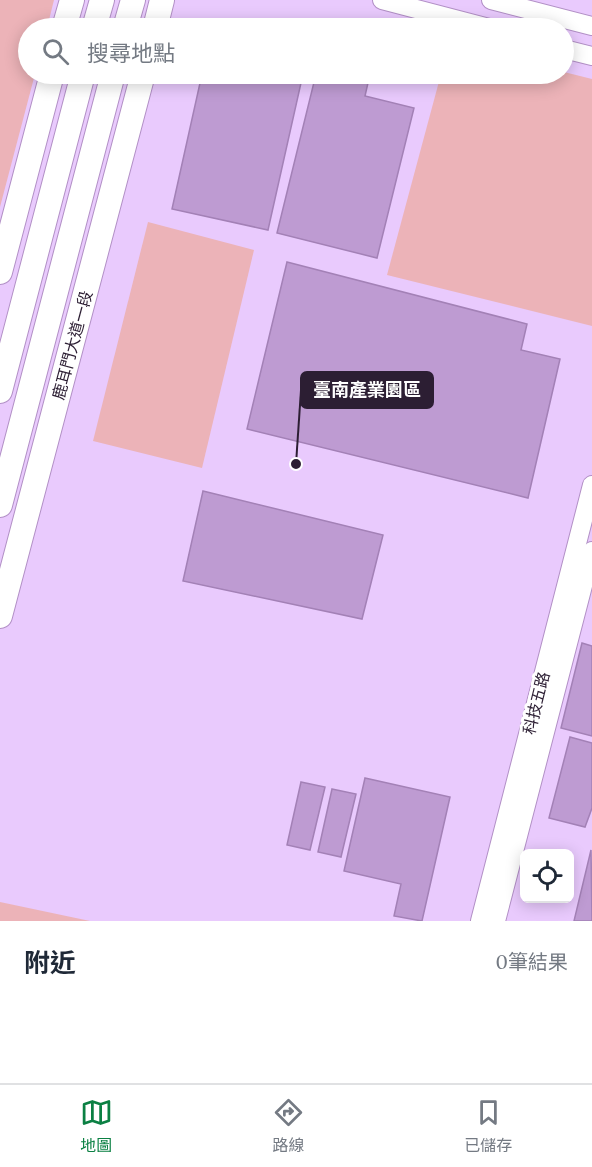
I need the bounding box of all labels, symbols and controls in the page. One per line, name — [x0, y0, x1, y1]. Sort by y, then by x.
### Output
search box — [18, 18, 574, 84]
icon: search — [39, 35, 72, 68]
text: 搜尋地點 — [87, 39, 175, 67]
street label: 鹿耳門大道一段 — [48, 288, 96, 402]
callout: 臺南產業園區 — [301, 372, 433, 408]
text: 臺南產業園區 — [313, 378, 421, 401]
street label: 科技五路 — [519, 670, 553, 736]
map controls — [520, 849, 574, 903]
button: locate — [520, 849, 574, 903]
text: 附近 — [24, 946, 76, 979]
text: 0筆結果 — [496, 949, 568, 974]
tab: 地圖 — [80, 1096, 113, 1156]
tab: 路線 — [272, 1096, 305, 1156]
tab: 已儲存 — [464, 1096, 512, 1156]

